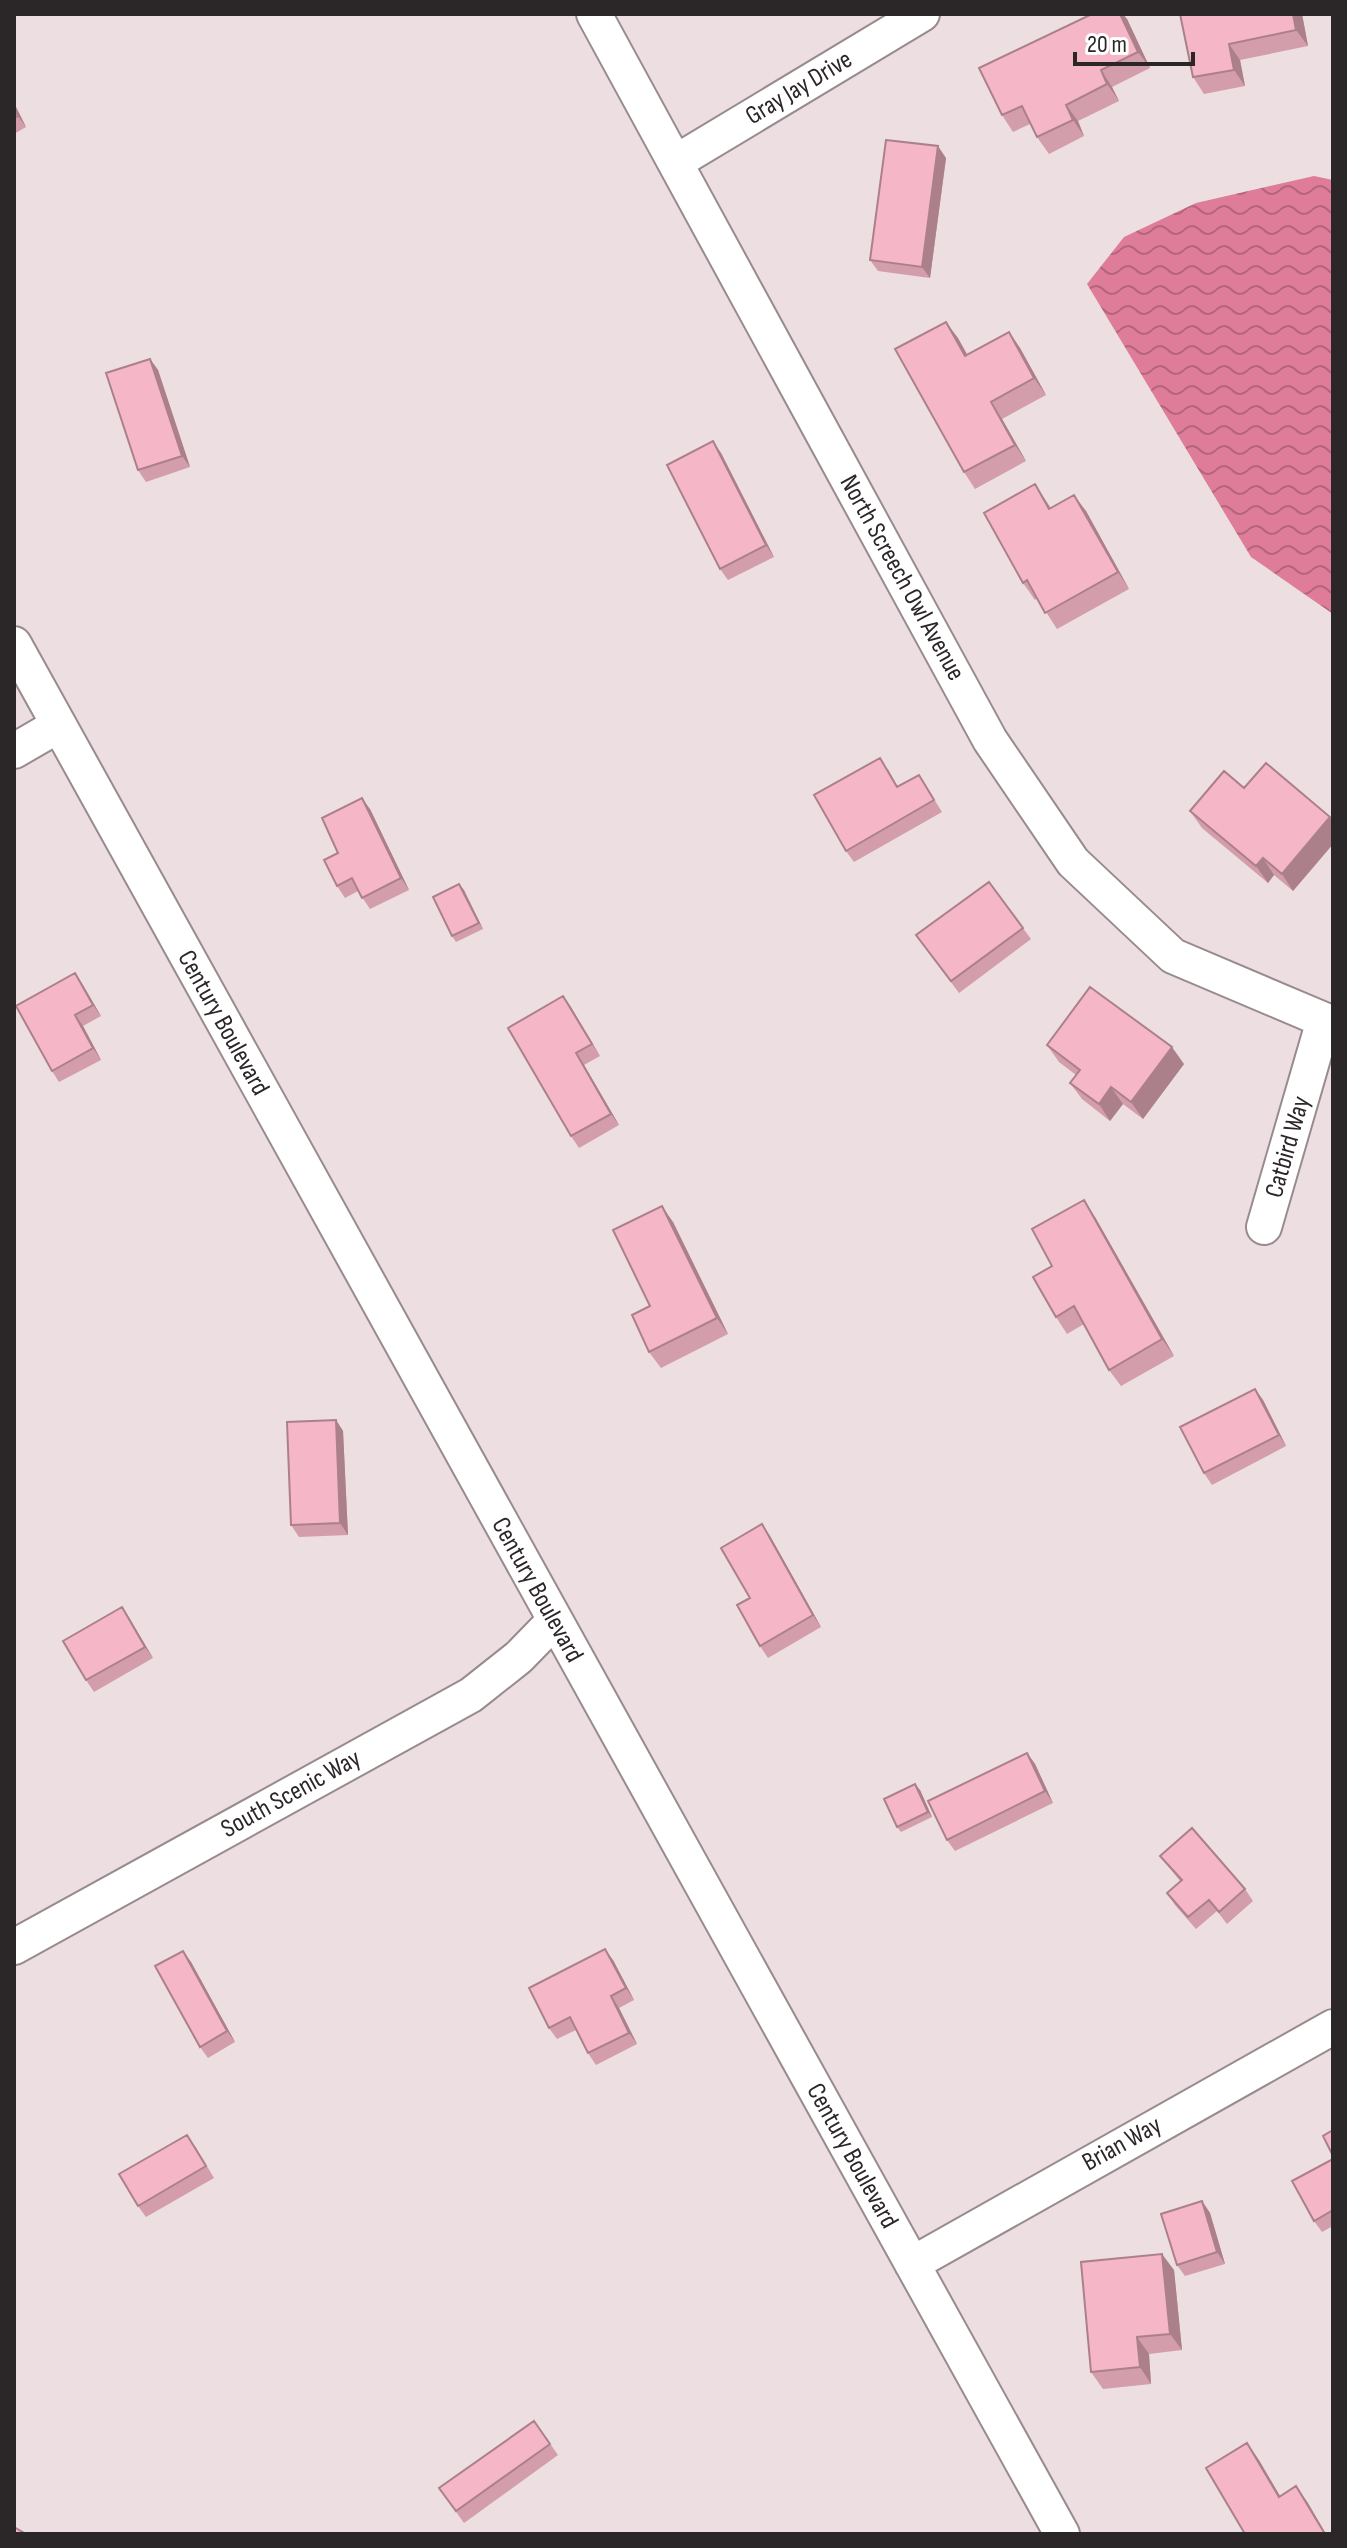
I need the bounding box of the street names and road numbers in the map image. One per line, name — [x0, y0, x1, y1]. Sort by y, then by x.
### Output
street label: Gray Jay Drive — [740, 44, 858, 132]
street label: North Screech Owl Avenue — [833, 470, 971, 686]
street label: Century Boulevard — [170, 945, 276, 1101]
street label: Catbird Way — [1259, 1093, 1317, 1201]
street label: Century Boulevard — [484, 1512, 590, 1668]
street label: South Scenic Way — [216, 1743, 366, 1845]
street label: Century Boulevard — [799, 2078, 905, 2234]
street label: Brian Way — [1077, 2110, 1167, 2178]

